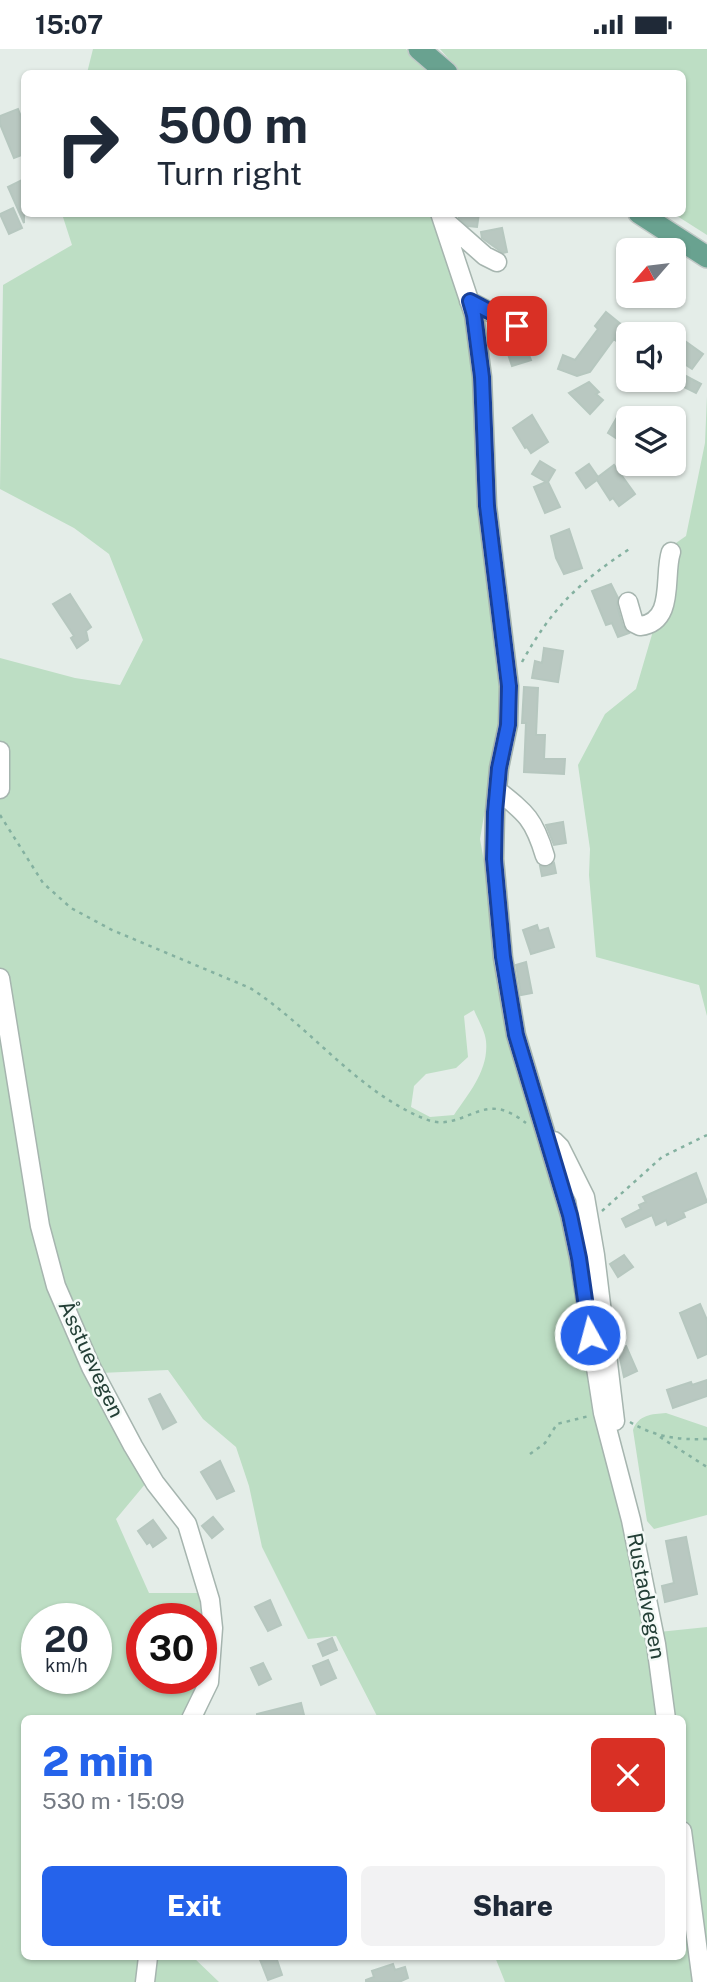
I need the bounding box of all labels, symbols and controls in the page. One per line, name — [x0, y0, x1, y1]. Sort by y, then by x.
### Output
text: 15:07 — [35, 9, 103, 40]
text: 500 m — [157, 96, 308, 154]
icon: right — [42, 98, 133, 189]
text: Turn right — [157, 155, 302, 192]
north arrow — [616, 238, 686, 308]
map controls — [616, 238, 686, 476]
pin — [487, 296, 547, 356]
icon: arrive — [498, 307, 536, 345]
button: sound — [616, 322, 686, 392]
button: layers — [616, 406, 686, 476]
street label: Åsstuevegen — [53, 1296, 130, 1421]
position arrow — [553, 1298, 627, 1372]
street label: Rustadvegen — [622, 1531, 671, 1661]
speed limit sign: 30 — [126, 1603, 217, 1694]
text: 20 — [44, 1619, 89, 1660]
text: km/h — [45, 1655, 88, 1676]
text: 2 min — [42, 1736, 154, 1785]
button: close — [591, 1738, 665, 1812]
text: 530 m · 15:09 — [42, 1787, 185, 1814]
button: Exit — [42, 1866, 347, 1946]
button: Share — [361, 1866, 665, 1946]

